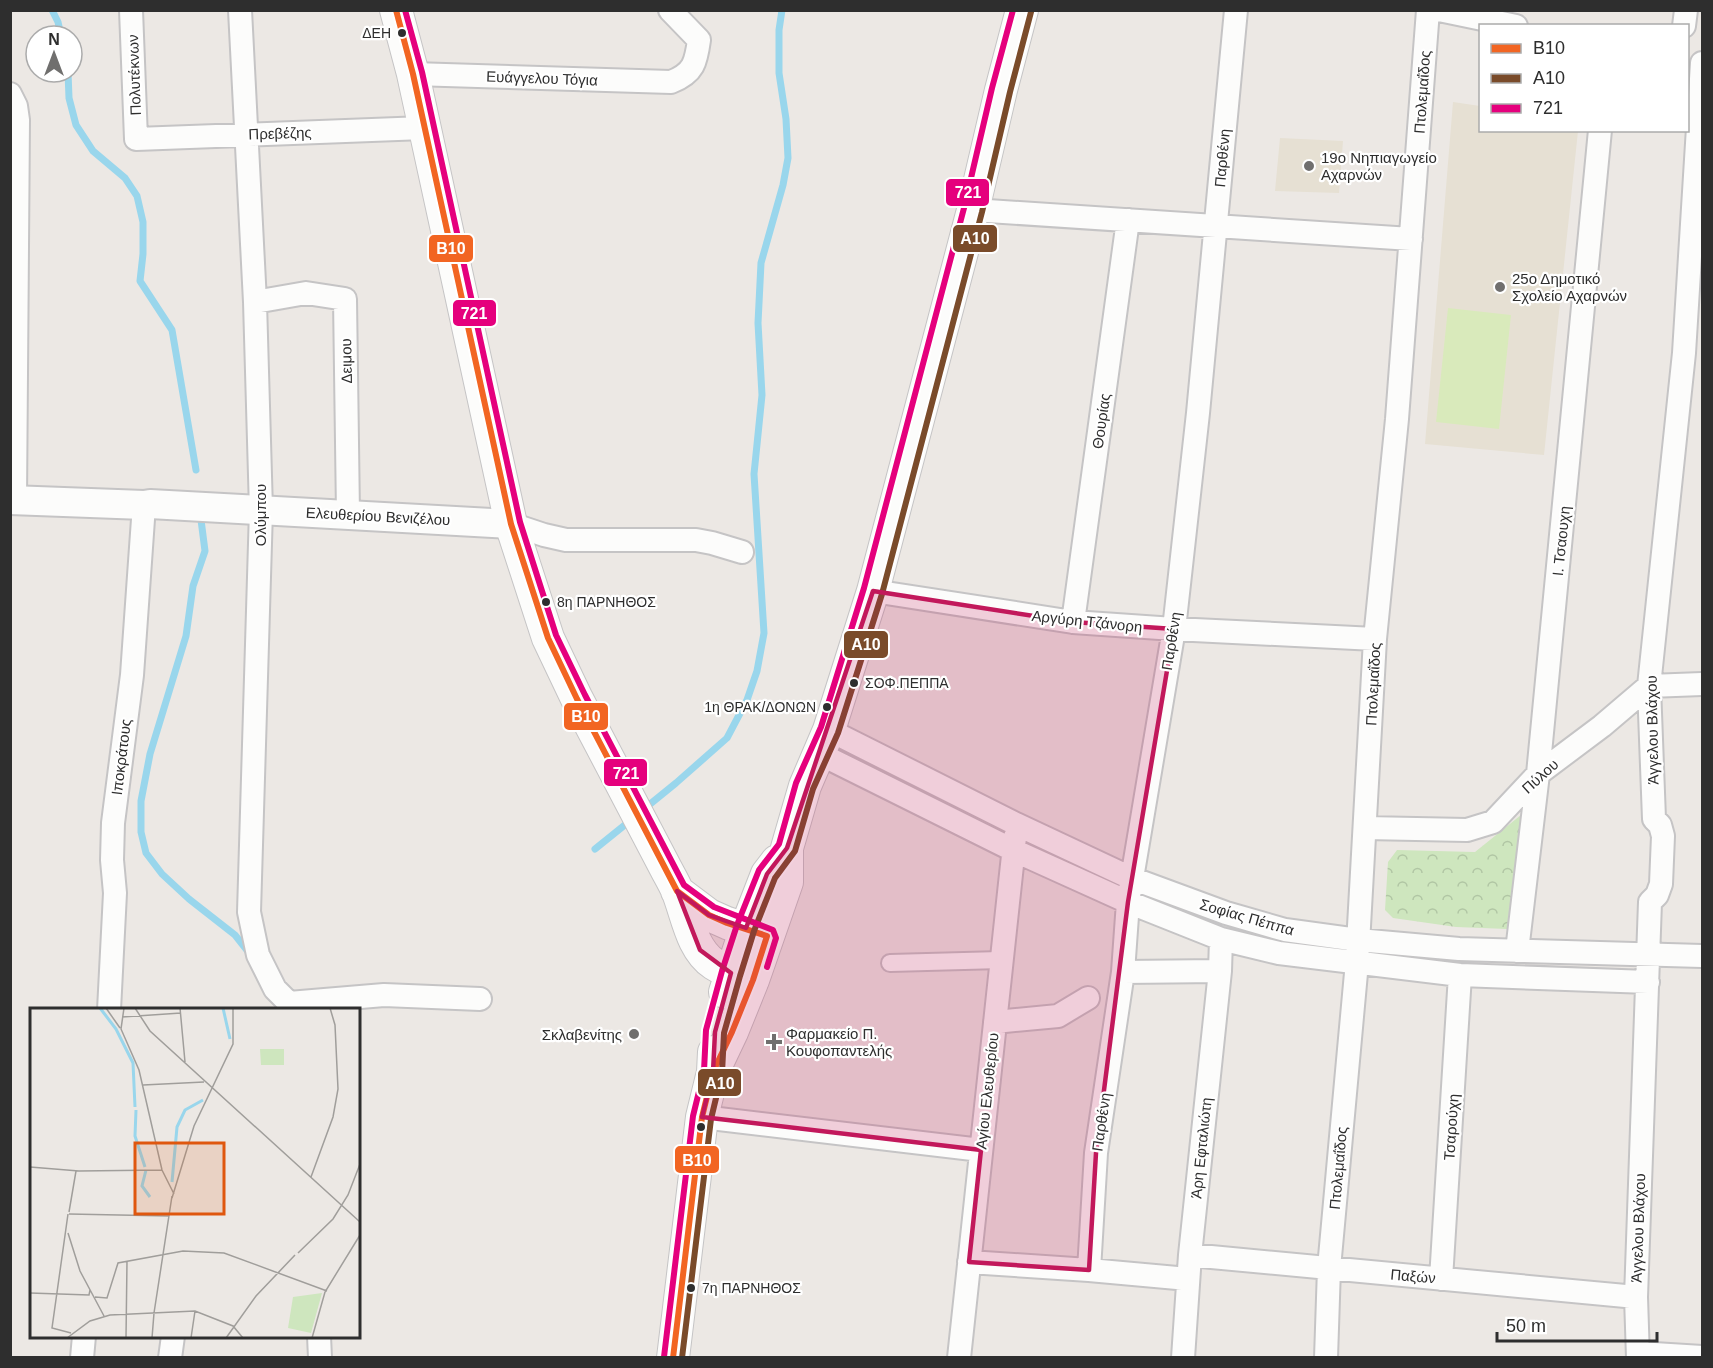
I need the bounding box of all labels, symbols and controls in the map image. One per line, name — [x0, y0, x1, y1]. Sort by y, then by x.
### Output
north arrow — [24, 24, 84, 84]
legend — [1479, 24, 1689, 132]
place label: ΔΕΗ — [362, 25, 391, 41]
marker: ΔΕΗ — [396, 27, 408, 39]
text: N — [48, 31, 60, 48]
street label: Πολυτέκνων — [124, 34, 144, 116]
text: Β10 — [1533, 38, 1565, 58]
street label: Πτολεμαΐδος — [1411, 50, 1433, 134]
street label: Ευάγγελου Τόγια — [486, 68, 598, 88]
text: Α10 — [1533, 68, 1565, 88]
text: 721 — [1533, 98, 1563, 118]
street label: Πρεβέζης — [248, 123, 312, 143]
street label: Παρθένη — [1211, 128, 1233, 188]
place label: 19ο Νηπιαγωγείο Αχαρνών — [1321, 149, 1437, 183]
marker: 19ο Νηπιαγωγείο Αχαρνών — [1302, 159, 1316, 173]
line badge: 721 — [945, 178, 990, 207]
text: 721 — [955, 184, 981, 201]
line badge: Α10 — [952, 224, 998, 253]
text: Α10 — [960, 230, 990, 247]
line badge: Β10 — [428, 234, 474, 263]
text: Β10 — [436, 240, 466, 257]
place label: 25ο Δημοτικό Σχολείο Αχαρνών — [1512, 270, 1627, 304]
marker: 25ο Δημοτικό Σχολείο Αχαρνών — [1493, 280, 1507, 294]
line badge: 721 — [452, 299, 497, 327]
text: 721 — [461, 305, 487, 322]
street label: Δειμου — [337, 338, 355, 384]
street label: Θουρίας — [1089, 392, 1113, 450]
street label: Ολύμπου — [252, 484, 269, 546]
street label: Ελευθερίου Βενιζέλου — [305, 504, 451, 528]
street label: Ι. Τσαουχη — [1549, 505, 1573, 577]
place label: 8η ΠΑΡΝΗΘΟΣ — [557, 594, 656, 610]
marker: 8η ΠΑΡΝΗΘΟΣ — [540, 596, 552, 608]
street label: Αργύρη Τζάνορη — [1031, 607, 1143, 635]
street label: Παρθένη — [1158, 611, 1184, 671]
line badge: Α10 — [843, 630, 889, 659]
text: Α10 — [851, 636, 881, 653]
street label: Πτολεμαΐδος — [1362, 642, 1384, 726]
place label: ΣΟΦ.ΠΕΠΠΑ — [865, 675, 949, 691]
street label: Άγγελου Βλάχου — [1643, 675, 1661, 785]
marker: ΣΟΦ.ΠΕΠΠΑ — [848, 677, 860, 689]
place label: 1η ΘΡΑΚ/ΔΟΝΩΝ — [704, 699, 816, 715]
marker: 1η ΘΡΑΚ/ΔΟΝΩΝ — [821, 701, 833, 713]
line badge: Β10 — [563, 702, 609, 731]
text: Β10 — [571, 708, 601, 725]
street label: Ιποκράτους — [108, 718, 134, 796]
street label: Πύλου — [1518, 755, 1562, 797]
line badge: 721 — [603, 758, 648, 787]
text: 721 — [613, 765, 639, 782]
street label: Σοφίας Πέππα — [1198, 895, 1296, 939]
inset map — [30, 1008, 360, 1338]
place label: Φαρμακείο Π. Κουφοπαντελής — [786, 1025, 892, 1059]
place label: Σκλαβενίτης — [542, 1026, 622, 1043]
marker: Σκλαβενίτης — [627, 1027, 641, 1041]
street label: Αγίου Ελευθερίου — [972, 1032, 1002, 1150]
marker: Φαρμακείο Π. Κουφοπαντελής — [767, 1035, 781, 1049]
line badge: Α10 — [697, 1068, 742, 1097]
text: Α10 — [705, 1075, 735, 1092]
street label: Παρθένη — [1088, 1092, 1114, 1152]
street label: Τσαρούχη — [1440, 1093, 1462, 1161]
street label: Άρη Εφταλιώτη — [1187, 1097, 1215, 1199]
unlabelled marker — [695, 1121, 707, 1133]
street label: Πτολεμαΐδος — [1326, 1126, 1350, 1210]
line badge: Β10 — [674, 1145, 720, 1174]
text: Β10 — [682, 1152, 712, 1169]
street label: Άγγελου Βλάχου — [1628, 1173, 1648, 1283]
street label: Παξών — [1390, 1266, 1436, 1286]
place label: 7η ΠΑΡΝΗΘΟΣ — [702, 1280, 801, 1296]
marker: 7η ΠΑΡΝΗΘΟΣ — [685, 1282, 697, 1294]
scale bar — [1497, 1305, 1658, 1343]
text: 50 m — [1506, 1316, 1546, 1336]

